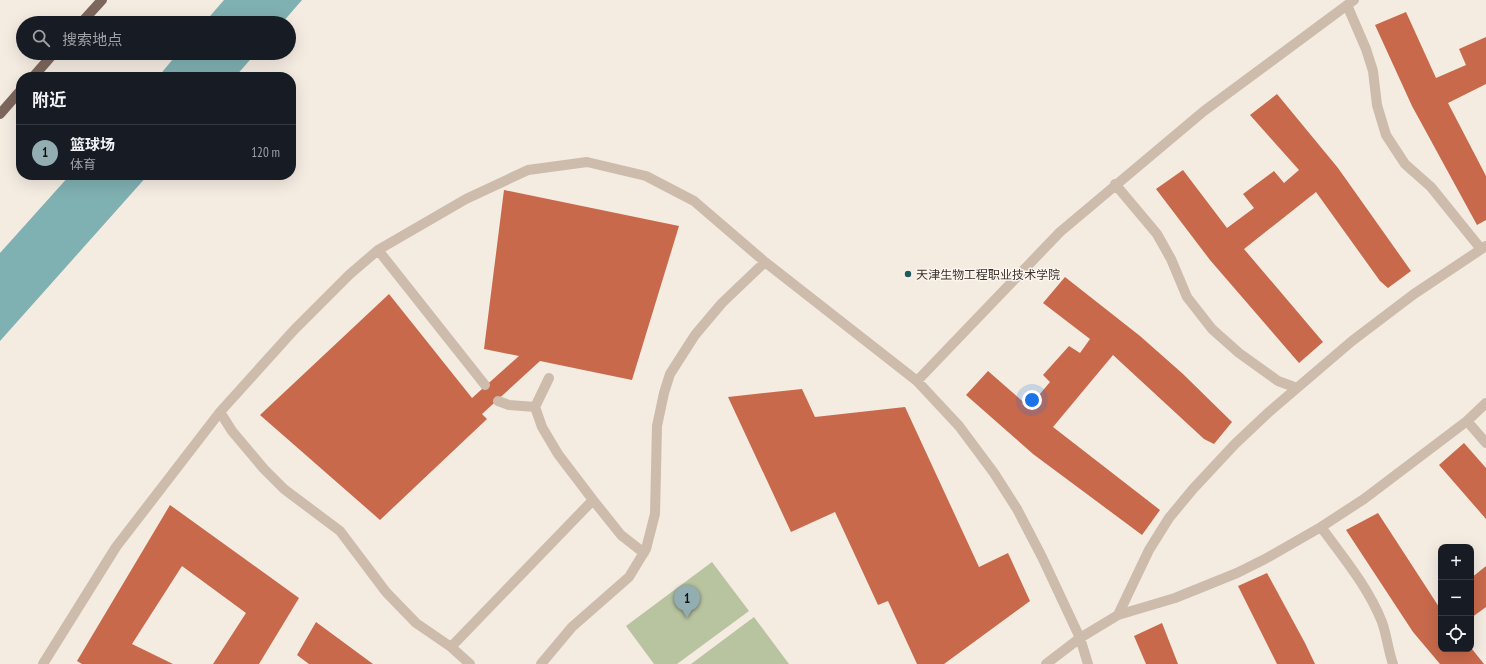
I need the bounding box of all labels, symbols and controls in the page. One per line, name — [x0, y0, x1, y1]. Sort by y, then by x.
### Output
search box — [16, 16, 296, 60]
icon: search — [30, 27, 52, 49]
text: 搜索地点 — [62, 30, 122, 49]
text: 附近 — [32, 89, 66, 111]
text: 篮球场 — [70, 135, 115, 154]
text: 1 — [42, 144, 48, 161]
text: 120 m — [251, 144, 280, 161]
text: 体育 — [70, 156, 96, 173]
place label: 天津生物工程职业技术学院 — [916, 267, 1060, 282]
marker: 天津生物工程职业技术学院 — [903, 269, 913, 279]
your location — [1022, 390, 1042, 410]
map controls — [1438, 544, 1474, 652]
button: + — [1438, 544, 1474, 580]
button: − — [1438, 580, 1474, 616]
pin: 1 — [674, 585, 700, 618]
button: locate — [1438, 616, 1474, 652]

